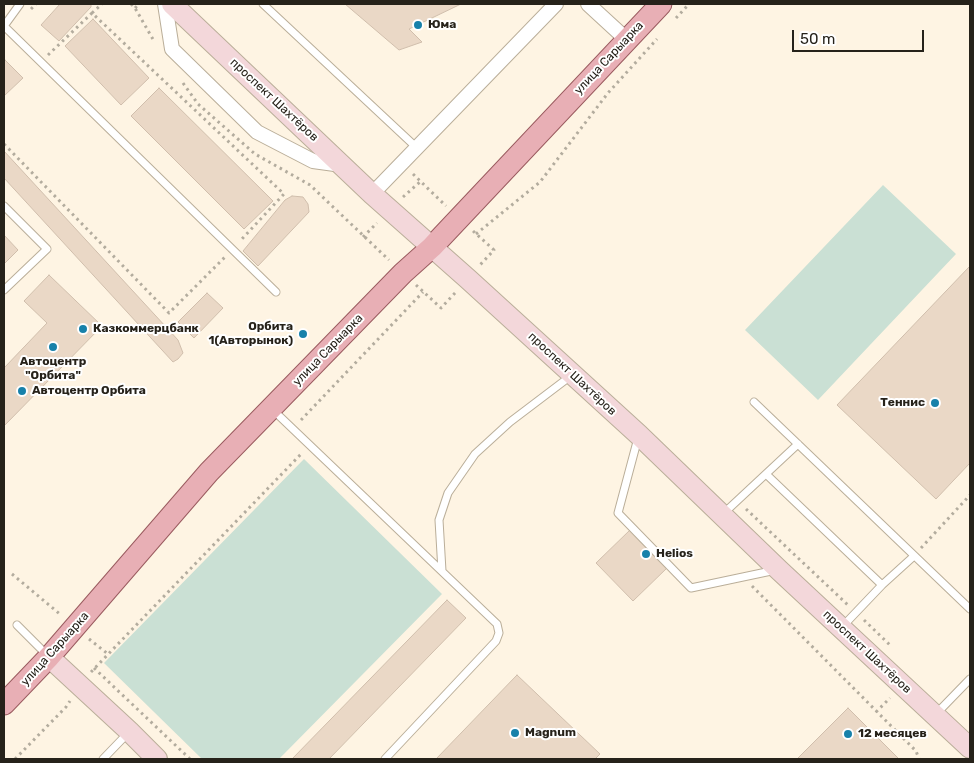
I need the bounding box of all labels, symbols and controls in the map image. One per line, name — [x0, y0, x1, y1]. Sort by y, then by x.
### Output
place label: Юма — [428, 18, 456, 32]
marker: Юма — [412, 19, 424, 31]
street label: улица Сарыарка — [571, 19, 647, 97]
scale bar — [794, 20, 926, 52]
text: 50 m — [800, 30, 835, 48]
street label: проспект Шахтёров — [227, 55, 321, 145]
street label: улица Сарыарка — [290, 311, 366, 389]
place label: Орбита 1(Авторынок) — [208, 320, 293, 348]
place label: Казкоммерцбанк — [93, 322, 199, 336]
marker: Казкоммерцбанк — [77, 323, 89, 335]
marker: Орбита 1(Авторынок) — [297, 328, 309, 340]
street label: проспект Шахтёров — [525, 329, 619, 419]
marker: Автоцентр "Орбита" — [47, 341, 59, 353]
place label: Автоцентр "Орбита" — [20, 355, 86, 383]
place label: Автоцентр Орбита — [32, 384, 146, 398]
marker: Автоцентр Орбита — [16, 385, 28, 397]
place label: Теннис — [880, 396, 925, 410]
marker: Теннис — [929, 397, 941, 409]
place label: Helios — [656, 547, 693, 561]
marker: Helios — [640, 548, 652, 560]
street label: проспект Шахтёров — [820, 607, 914, 697]
street label: улица Сарыарка — [18, 609, 92, 689]
place label: Magnum — [525, 726, 576, 740]
marker: Magnum — [509, 727, 521, 739]
place label: 12 месяцев — [858, 727, 927, 741]
marker: 12 месяцев — [842, 728, 854, 740]

